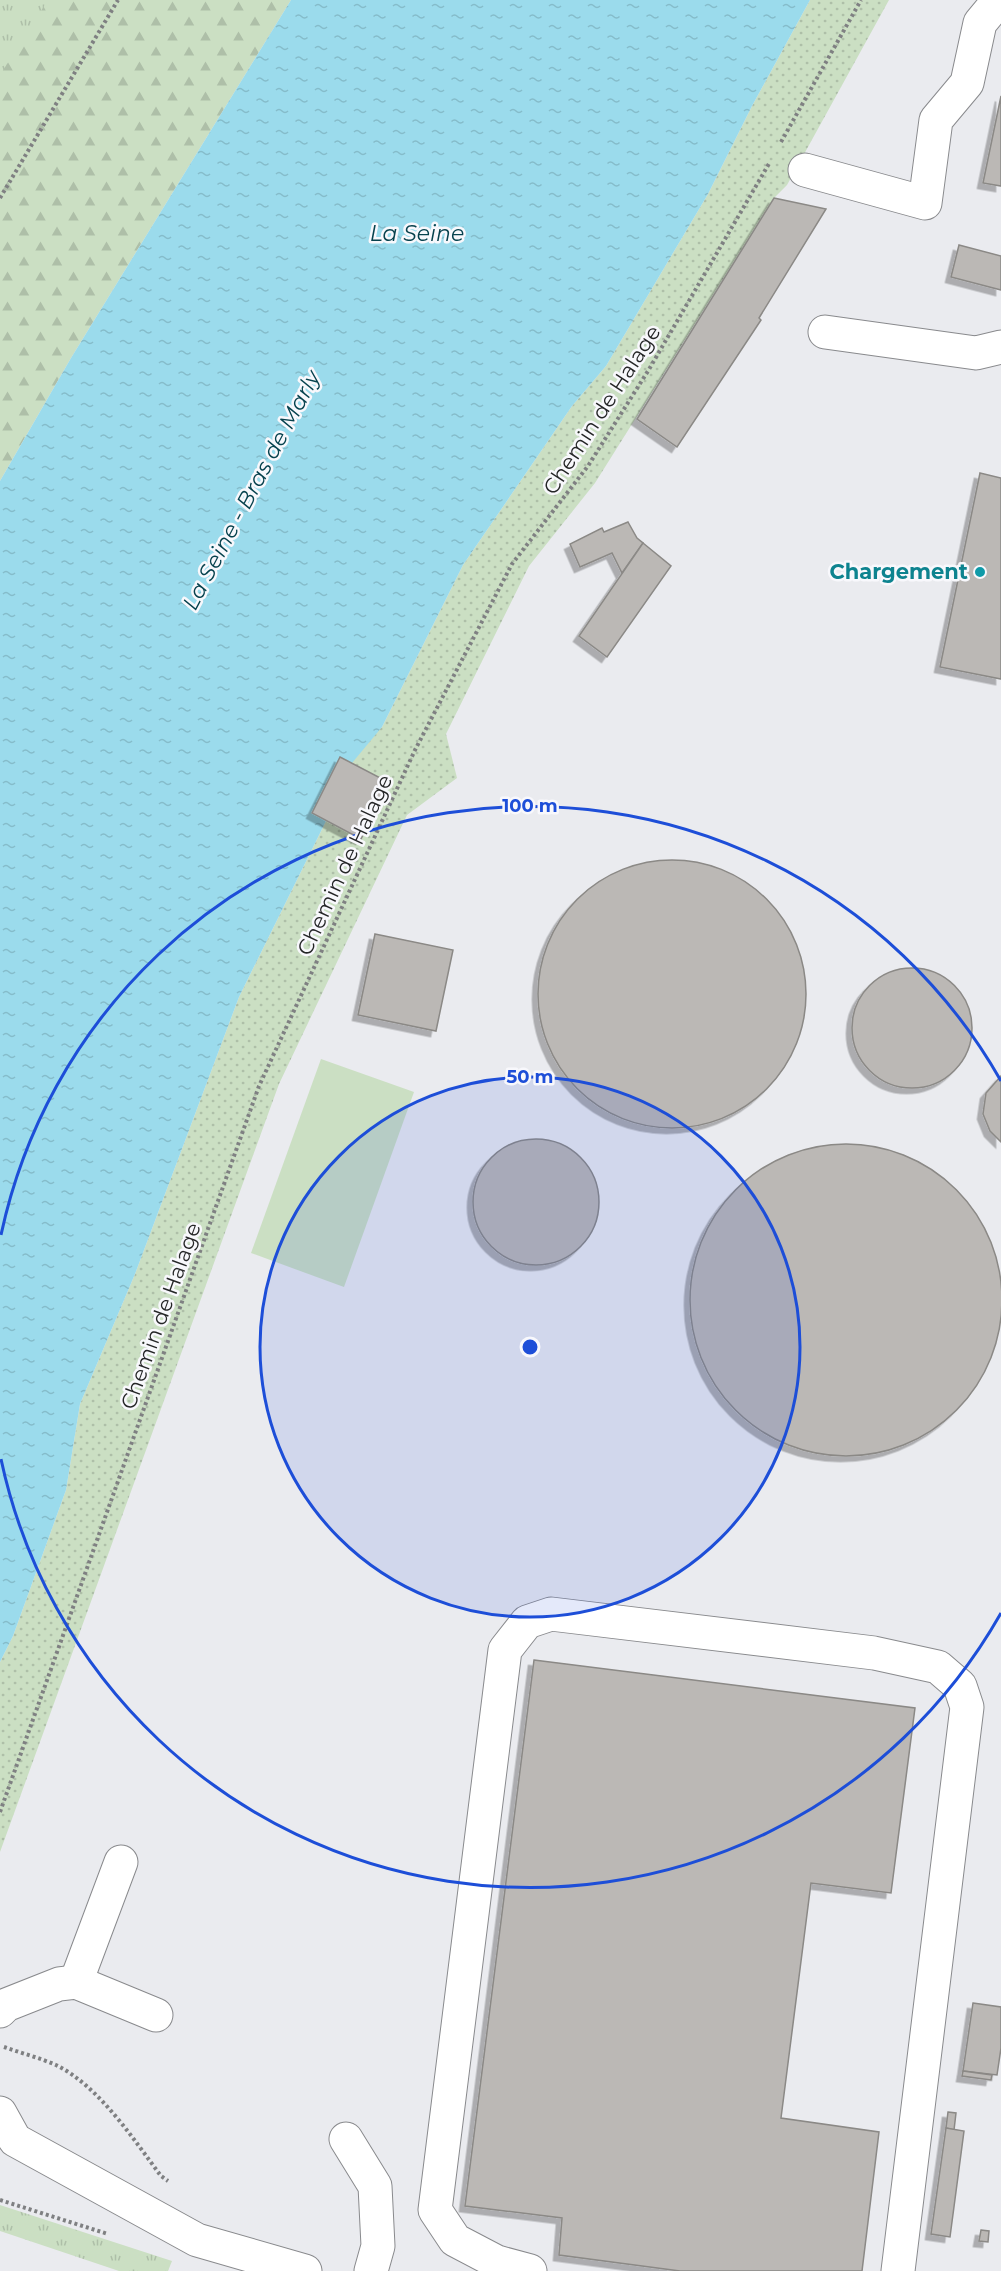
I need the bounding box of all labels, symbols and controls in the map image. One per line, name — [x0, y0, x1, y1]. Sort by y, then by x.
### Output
water label: La Seine — [370, 220, 464, 247]
street label: Chemin de Halage — [538, 321, 666, 499]
water label: La Seine - Bras de Marly — [177, 364, 327, 615]
place label: Chargement — [829, 559, 968, 584]
marker: Chargement — [973, 565, 987, 579]
street label: Chemin de Halage — [292, 771, 397, 959]
text: 100 m — [502, 795, 558, 817]
text: 50 m — [507, 1066, 553, 1088]
street label: Chemin de Halage — [115, 1219, 206, 1412]
centre of rings — [520, 1337, 540, 1357]

